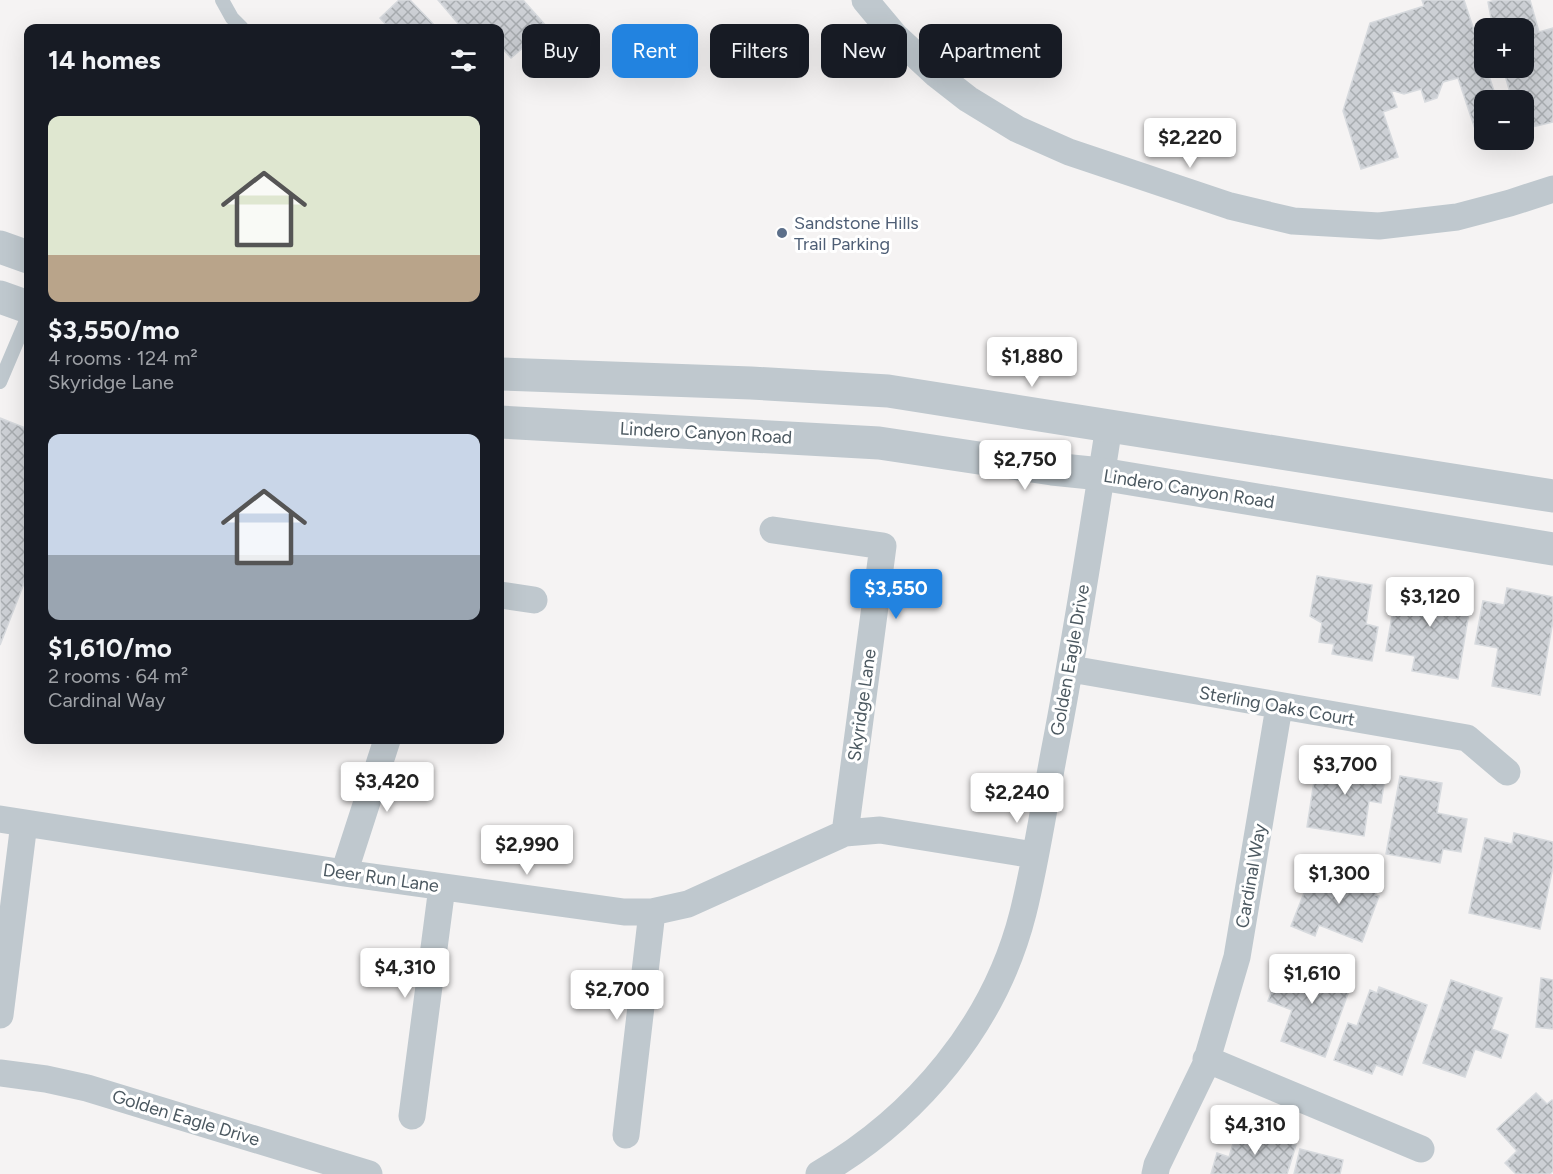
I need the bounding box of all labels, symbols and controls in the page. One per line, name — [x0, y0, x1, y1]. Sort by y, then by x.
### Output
map controls — [1474, 18, 1534, 150]
button: + — [1474, 18, 1534, 78]
chip: Buy — [522, 24, 600, 78]
chip: Rent — [612, 24, 698, 78]
chip: Filters — [710, 24, 809, 78]
chip: New — [821, 24, 907, 78]
chip: Apartment — [919, 24, 1062, 78]
text: 14 homes — [48, 44, 161, 76]
icon: filters — [447, 44, 480, 77]
button: − — [1474, 90, 1534, 150]
pin: $2,220 — [1141, 118, 1239, 169]
text: $2,220 — [1158, 125, 1222, 149]
icon: home — [210, 155, 318, 263]
place label: Sandstone Hills Trail Parking — [794, 212, 919, 255]
marker: Sandstone Hills Trail Parking — [775, 226, 789, 240]
text: $3,550/mo — [48, 314, 180, 346]
pin: $1,880 — [983, 337, 1081, 388]
text: $1,880 — [1001, 344, 1063, 368]
text: 4 rooms · 124 m² — [48, 346, 198, 370]
text: Skyridge Lane — [48, 370, 174, 394]
street label: Lindero Canyon Road — [619, 417, 793, 449]
pin: $2,750 — [976, 440, 1074, 491]
text: $2,750 — [993, 447, 1057, 471]
street label: Lindero Canyon Road — [1102, 465, 1276, 513]
icon: home — [210, 473, 318, 581]
pin: $3,550 — [847, 569, 945, 620]
text: $3,550 — [864, 576, 928, 600]
pin: $3,120 — [1381, 577, 1479, 628]
street label: Golden Eagle Drive — [1046, 582, 1094, 737]
text: $3,120 — [1400, 584, 1460, 608]
text: $1,610/mo — [48, 632, 172, 664]
street label: Skyridge Lane — [843, 647, 881, 763]
text: 2 rooms · 64 m² — [48, 664, 188, 688]
street label: Sterling Oaks Court — [1197, 681, 1357, 731]
text: Cardinal Way — [48, 688, 165, 712]
pin: $3,700 — [1296, 745, 1394, 796]
text: $3,700 — [1313, 752, 1377, 776]
pin: $3,420 — [338, 762, 436, 813]
text: $3,420 — [355, 769, 419, 793]
pin: $2,240 — [968, 773, 1066, 824]
text: $2,240 — [985, 780, 1050, 804]
street label: Cardinal Way — [1231, 822, 1271, 930]
pin: $2,990 — [478, 825, 576, 876]
text: $2,990 — [495, 832, 559, 856]
pin: $1,300 — [1290, 854, 1388, 905]
street label: Deer Run Lane — [322, 859, 441, 897]
text: $1,300 — [1308, 861, 1370, 885]
pin: $4,310 — [356, 948, 454, 999]
pin: $1,610 — [1263, 954, 1361, 1005]
text: $4,310 — [374, 955, 436, 979]
text: $1,610 — [1283, 961, 1341, 985]
pin: $2,700 — [568, 970, 666, 1021]
text: $2,700 — [585, 977, 649, 1001]
street label: Golden Eagle Drive — [110, 1085, 263, 1151]
pin: $4,310 — [1206, 1105, 1304, 1156]
text: $4,310 — [1224, 1112, 1286, 1136]

